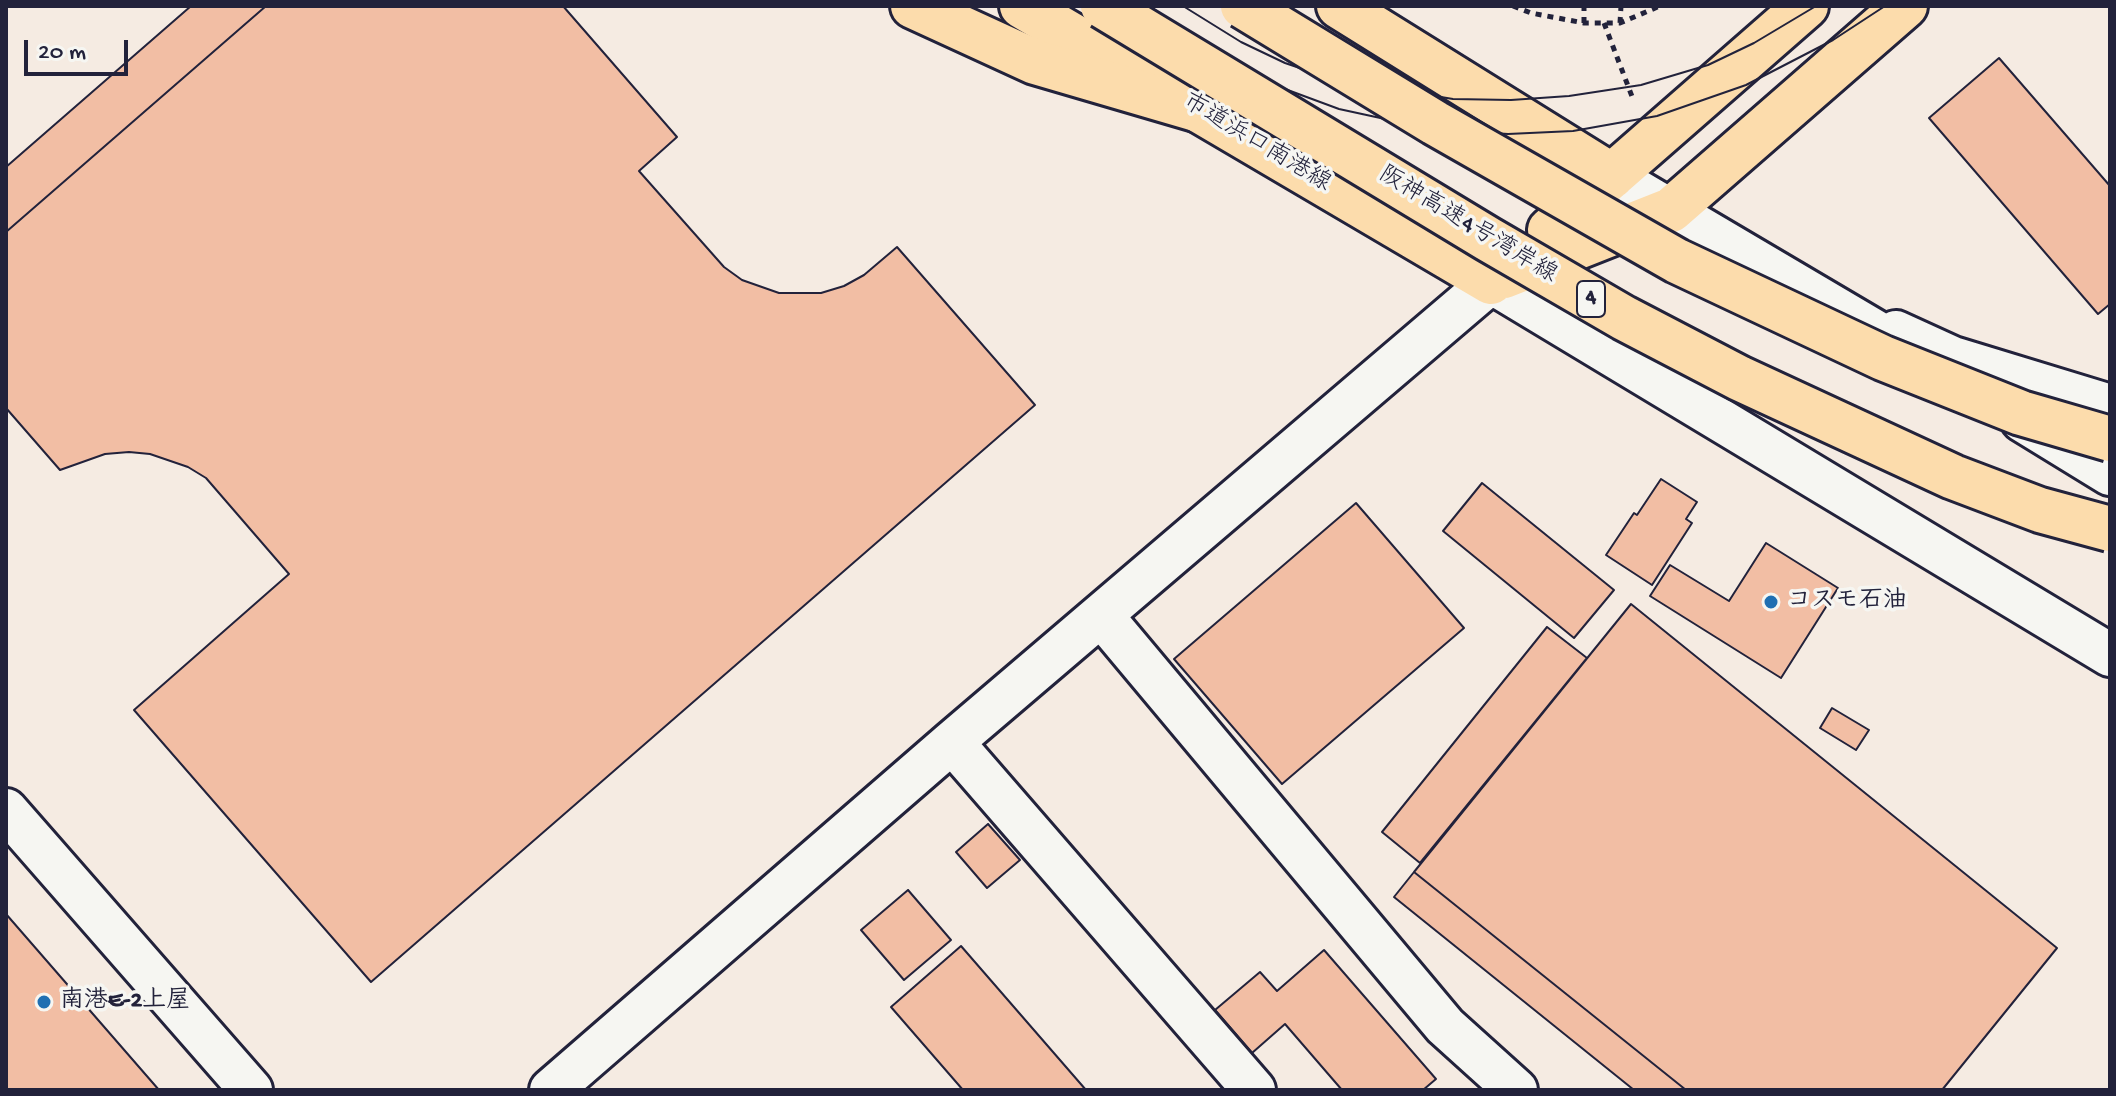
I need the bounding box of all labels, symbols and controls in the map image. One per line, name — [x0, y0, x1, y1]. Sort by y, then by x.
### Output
scale bar — [28, 24, 132, 74]
text: 20 m — [38, 39, 86, 68]
street label: 市道浜口南港線 — [1177, 88, 1335, 200]
street label: 阪神高速4号湾岸線 — [1372, 161, 1562, 291]
road number: 4 — [1577, 281, 1605, 317]
place label: コスモ石油 — [1787, 588, 1907, 616]
marker: コスモ石油 — [1762, 593, 1780, 611]
place label: 南港E-2上屋 — [60, 988, 190, 1016]
marker: 南港E-2上屋 — [35, 993, 53, 1011]

